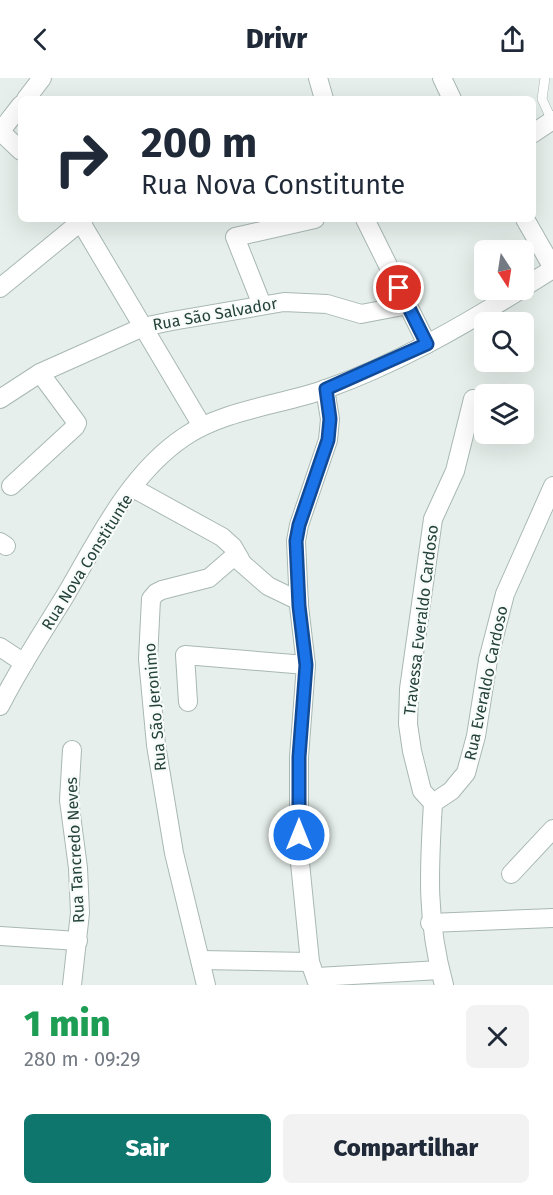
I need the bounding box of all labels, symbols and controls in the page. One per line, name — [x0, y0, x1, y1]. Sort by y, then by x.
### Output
icon: back — [24, 23, 57, 56]
text: Drivr — [246, 23, 307, 55]
icon: share — [496, 23, 529, 56]
text: 200 m — [141, 118, 257, 168]
icon: right — [42, 120, 120, 198]
text: Rua Nova Constitunte — [141, 169, 405, 201]
north arrow — [474, 240, 534, 300]
map controls — [474, 240, 534, 444]
pin — [373, 262, 424, 313]
icon: arrive — [382, 271, 415, 304]
street label: Rua São Salvador — [151, 294, 280, 334]
button: search — [474, 312, 534, 372]
button: layers — [474, 384, 534, 444]
street label: Rua Nova Constitunte — [37, 491, 137, 633]
street label: Travessa Everaldo Cardoso — [400, 524, 442, 716]
street label: Rua Everaldo Cardoso — [460, 604, 512, 762]
street label: Rua São Jeronimo — [140, 642, 170, 772]
street label: Rua Tancredo Neves — [62, 776, 88, 924]
position arrow — [267, 803, 331, 867]
text: 1 min — [24, 1002, 110, 1046]
button: close — [466, 1005, 529, 1068]
text: 280 m · 09:29 — [24, 1047, 140, 1071]
button: Sair — [24, 1114, 271, 1183]
button: Compartilhar — [283, 1114, 529, 1183]

